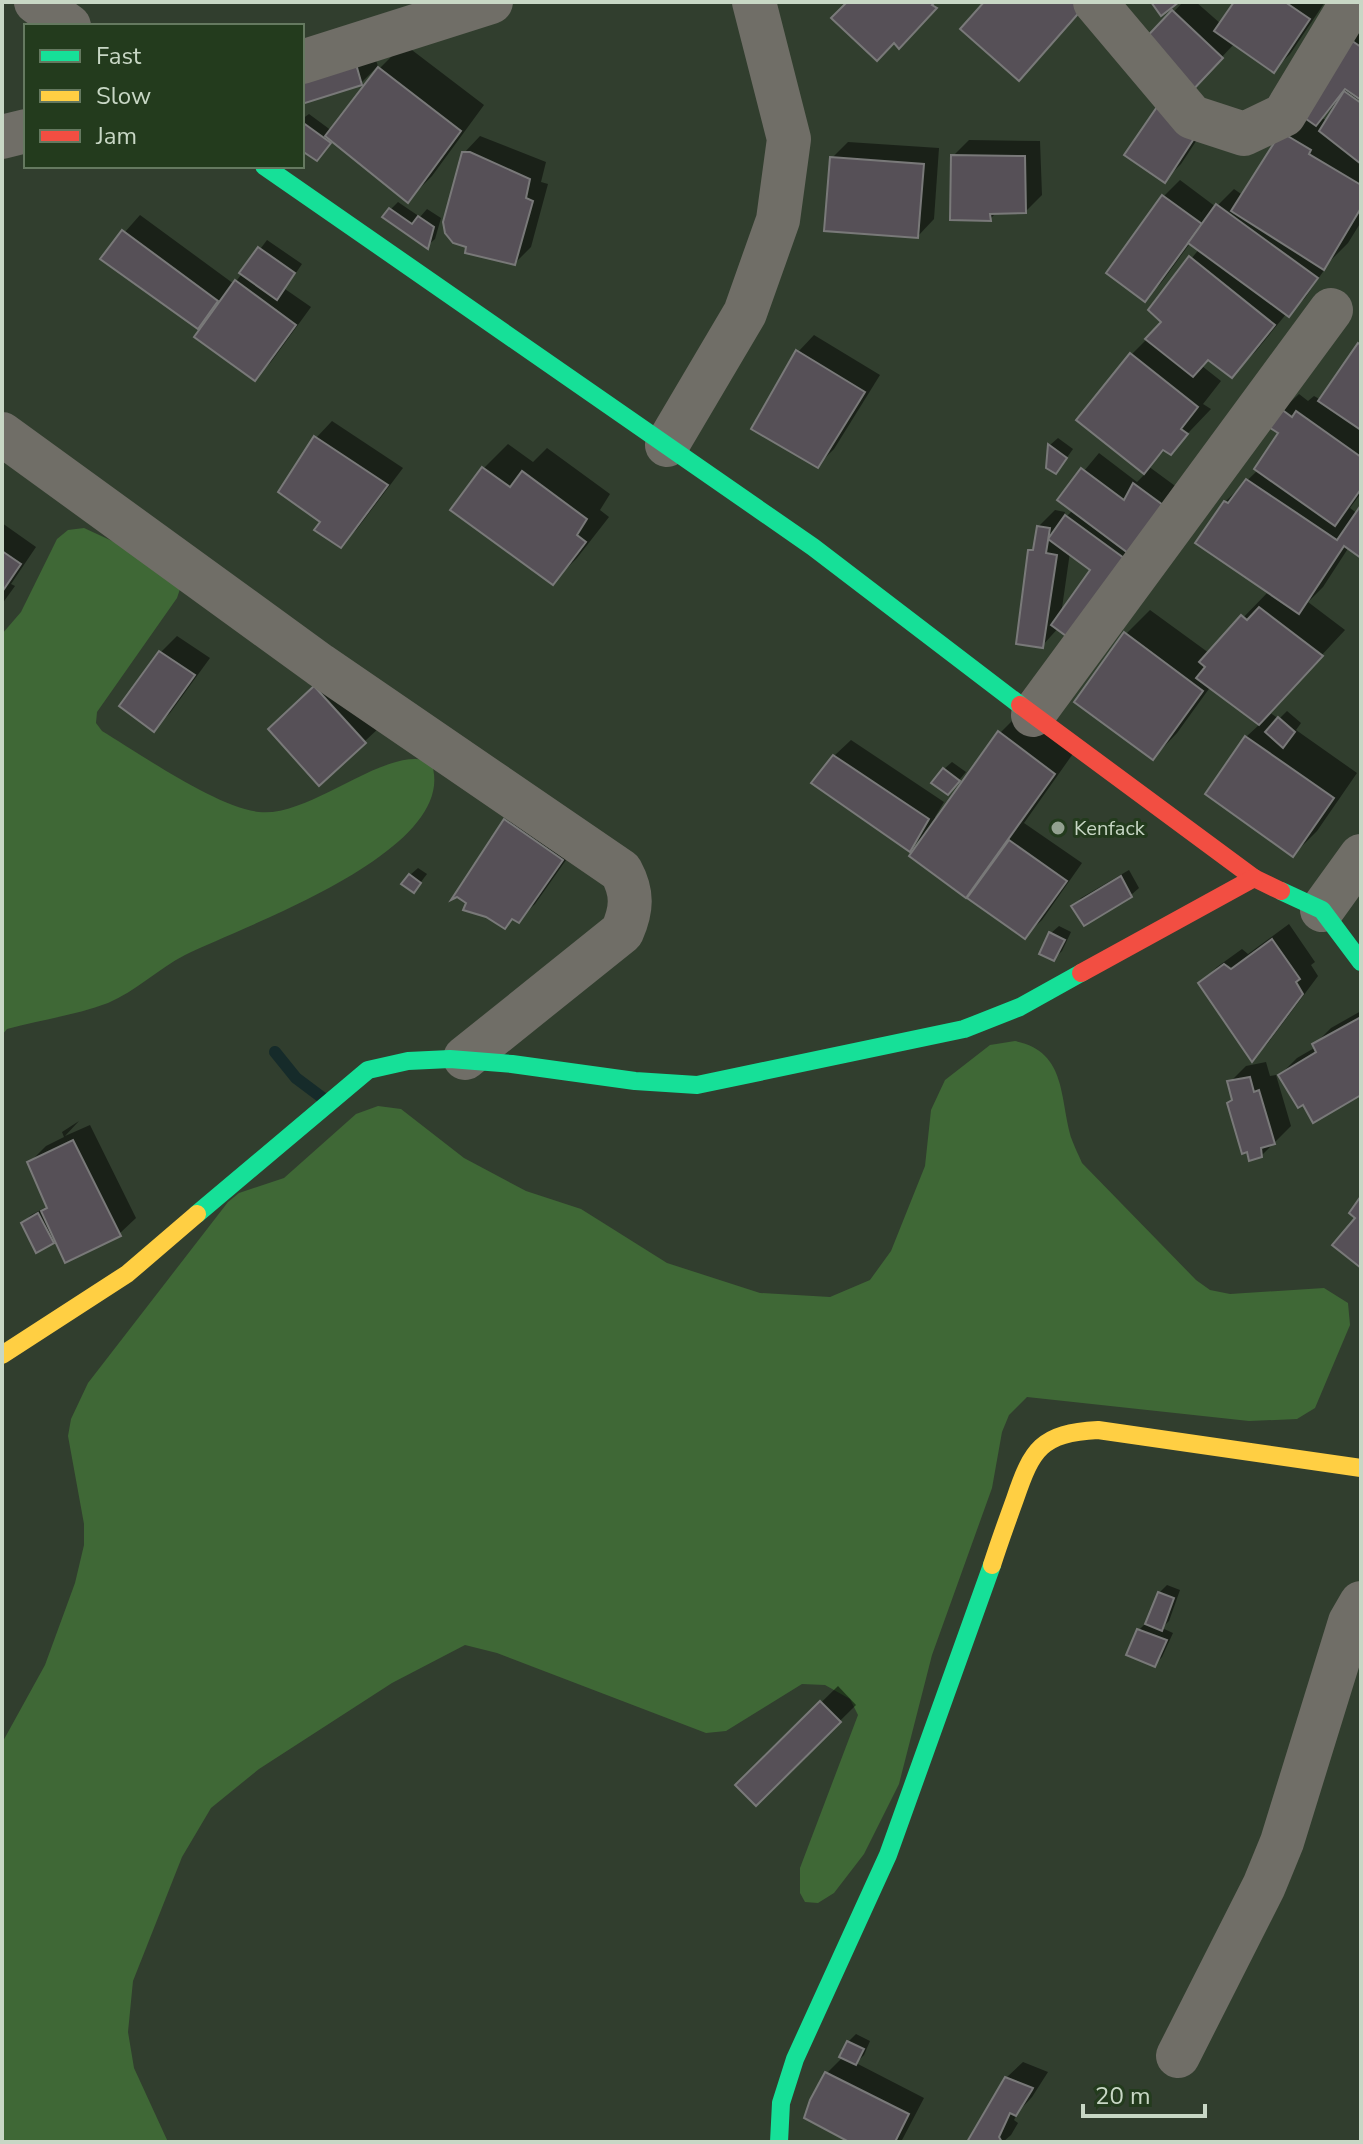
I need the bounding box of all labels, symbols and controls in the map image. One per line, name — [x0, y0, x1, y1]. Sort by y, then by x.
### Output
legend — [24, 24, 304, 168]
text: Fast — [96, 40, 142, 72]
text: Slow — [96, 80, 151, 112]
text: Jam — [95, 120, 137, 152]
place label: Kenfack — [1074, 815, 1146, 842]
marker: Kenfack — [1049, 819, 1067, 837]
scale bar — [1083, 2068, 1205, 2118]
text: 20 m — [1095, 2080, 1151, 2112]

